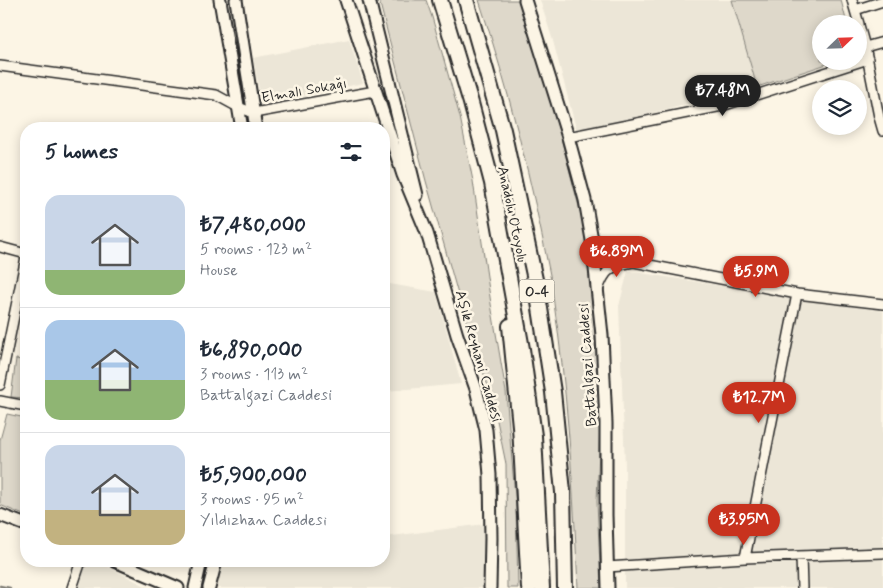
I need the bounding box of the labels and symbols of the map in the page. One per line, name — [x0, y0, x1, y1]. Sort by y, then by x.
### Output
north arrow — [812, 15, 868, 70]
street label: Elmalı Sokağı — [260, 74, 348, 108]
pin: ₺7.48M — [682, 74, 764, 117]
street label: Anadolu Otoyolu — [492, 164, 532, 264]
pin: ₺6.89M — [576, 236, 658, 278]
pin: ₺5.9M — [721, 256, 791, 298]
road number: O-4 — [520, 280, 554, 302]
street label: Aşık Reyhani Caddesi — [450, 288, 506, 425]
street label: Battalgazi Caddesi — [574, 303, 603, 427]
pin: ₺12.7M — [718, 382, 800, 424]
pin: ₺3.95M — [703, 504, 785, 546]

